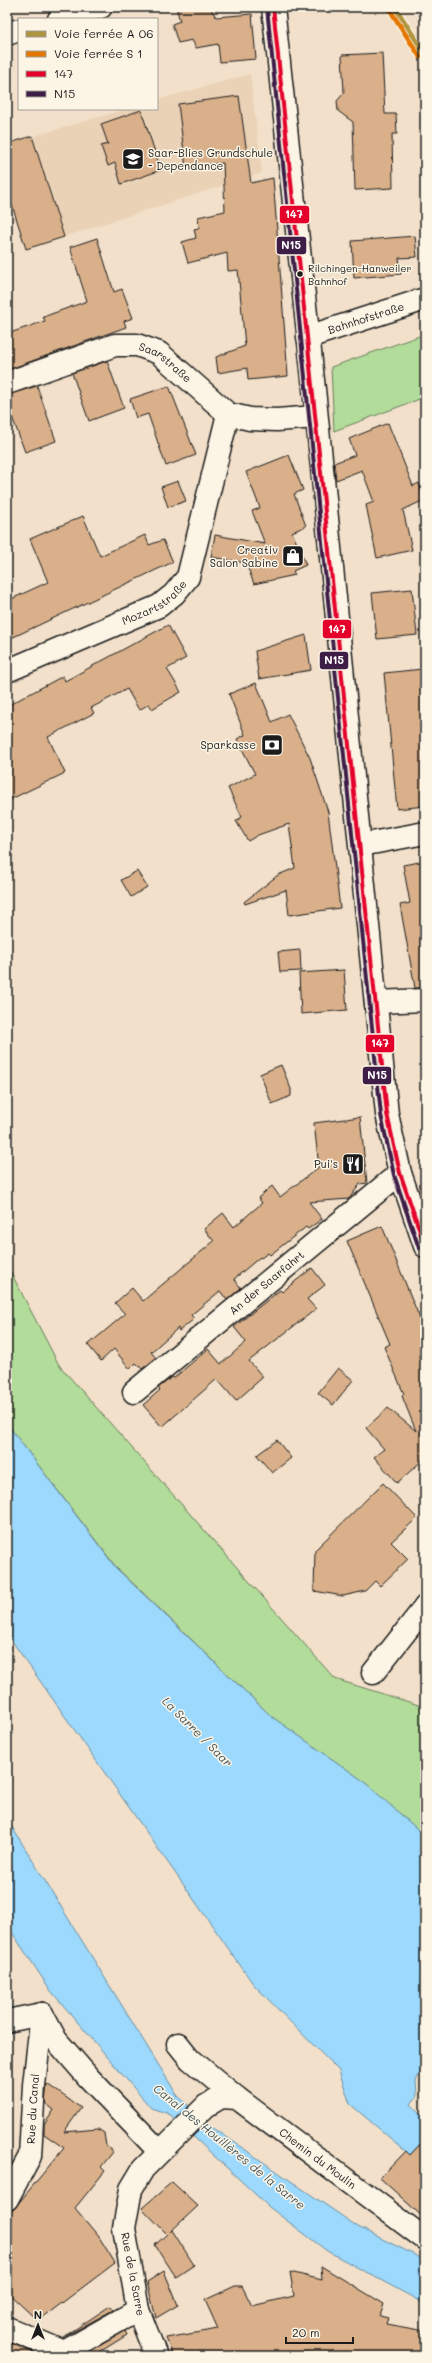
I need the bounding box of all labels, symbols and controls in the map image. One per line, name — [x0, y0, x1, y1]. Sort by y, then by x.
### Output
legend — [18, 18, 158, 110]
text: Voie ferrée A 06 — [54, 25, 153, 41]
text: Voie ferrée S 1 — [54, 45, 143, 61]
text: 147 — [54, 65, 73, 81]
text: N15 — [54, 85, 75, 101]
place label: Saar-Blies Grundschule - Dependance — [148, 145, 273, 173]
school or university icon: Saar-Blies Grundschule - Dependance — [120, 146, 146, 172]
line badge: 147 — [279, 205, 310, 224]
text: 147 — [285, 206, 303, 221]
line badge: N15 — [276, 236, 307, 255]
text: N15 — [281, 237, 301, 252]
place label: Rilchingen-Hanweiler Bahnhof — [308, 261, 411, 288]
marker: Rilchingen-Hanweiler Bahnhof — [295, 269, 305, 279]
street label: Bahnhofstraße — [326, 298, 406, 337]
street label: Saarstraße — [137, 338, 195, 386]
place label: Creativ Salon Sabine — [210, 542, 278, 570]
shop icon: Creativ Salon Sabine — [280, 543, 306, 569]
street label: Mozartstraße — [119, 576, 190, 628]
line badge: 147 — [322, 619, 352, 639]
text: 147 — [328, 621, 346, 636]
line badge: N15 — [319, 651, 349, 670]
text: N15 — [324, 652, 344, 667]
bank icon: Sparkasse — [259, 732, 285, 758]
place label: Sparkasse — [200, 737, 256, 752]
line badge: 147 — [365, 1034, 395, 1053]
text: 147 — [371, 1035, 389, 1050]
line badge: N15 — [362, 1066, 392, 1085]
text: N15 — [367, 1067, 387, 1082]
restaurant icon: Pui's — [340, 1151, 366, 1177]
place label: Pui's — [314, 1156, 338, 1171]
street label: An der Saarfahrt — [226, 1247, 307, 1318]
water label: La Sarre / Saar — [159, 1693, 236, 1770]
street label: Rue du Canal — [23, 2073, 42, 2144]
water label: Canal des Houillères de la Sarre — [150, 2080, 309, 2213]
street label: Chemin du Moulin — [276, 2124, 360, 2192]
street label: Rue de la Sarre — [118, 2231, 149, 2317]
north arrow — [18, 2305, 58, 2345]
text: N — [34, 2307, 42, 2322]
scale bar — [286, 2319, 353, 2345]
text: 20 m — [292, 2324, 320, 2340]

